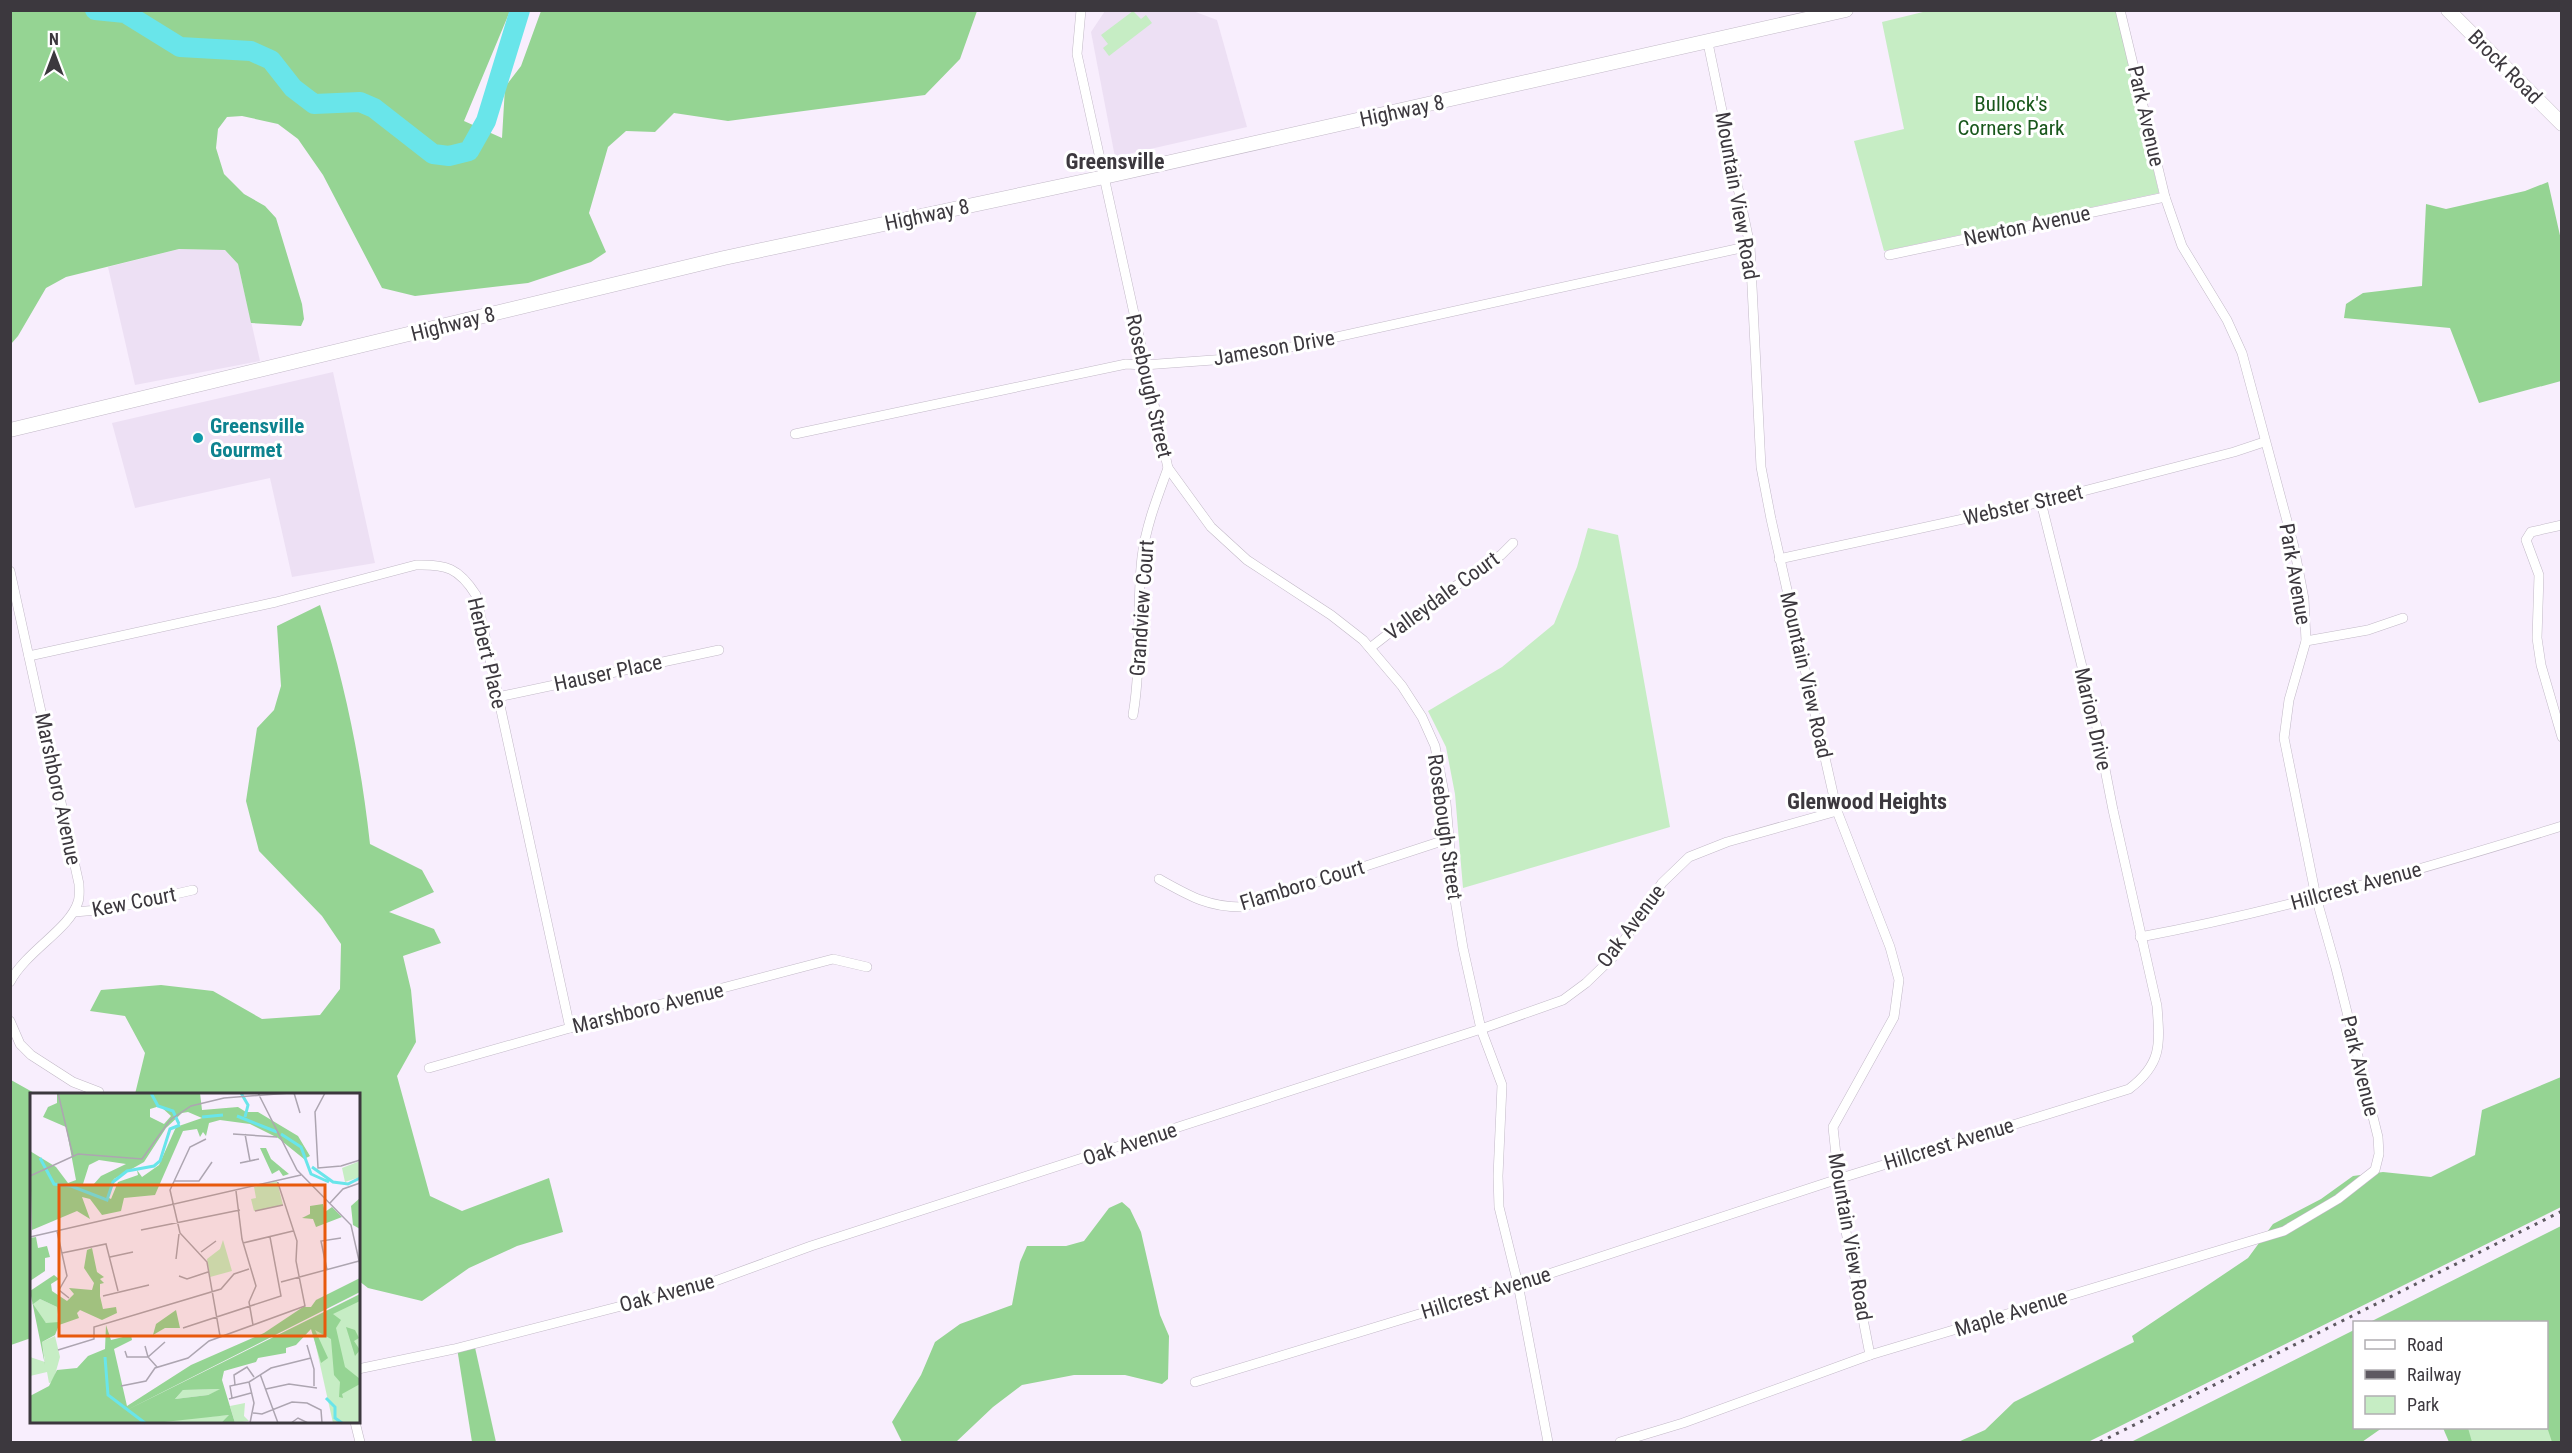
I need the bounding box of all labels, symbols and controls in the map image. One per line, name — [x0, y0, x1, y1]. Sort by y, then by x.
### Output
north arrow — [24, 24, 84, 84]
street label: Brock Road — [2463, 25, 2547, 109]
text: N — [49, 30, 59, 49]
street label: Park Avenue — [2123, 63, 2169, 169]
street label: Highway 8 — [1358, 90, 1446, 132]
park label: Bullock's Corners Park — [1957, 92, 2065, 140]
street label: Mountain View Road — [1710, 110, 1764, 282]
district label: Greensville — [1066, 149, 1164, 174]
street label: Highway 8 — [883, 194, 971, 236]
street label: Newton Avenue — [1962, 201, 2092, 251]
street label: Highway 8 — [408, 302, 498, 346]
street label: Rosebough Street — [1121, 312, 1177, 460]
street label: Jameson Drive — [1211, 325, 1337, 370]
place label: Greensville Gourmet — [210, 414, 304, 462]
marker: Greensville Gourmet — [191, 431, 205, 445]
street label: Webster Street — [1961, 480, 2085, 530]
street label: Park Avenue — [2274, 521, 2316, 627]
street label: Grandview Court — [1125, 539, 1159, 677]
street label: Valleydale Court — [1380, 547, 1504, 645]
street label: Mountain View Road — [1775, 590, 1837, 760]
street label: Herbert Place — [463, 595, 511, 711]
street label: Hauser Place — [552, 650, 664, 696]
street label: Marion Drive — [2070, 665, 2116, 773]
street label: Marshboro Avenue — [30, 711, 86, 867]
street label: Rosebough Street — [1423, 753, 1467, 901]
district label: Glenwood Heights — [1787, 789, 1947, 814]
street label: Flamboro Court — [1237, 855, 1367, 915]
street label: Hillcrest Avenue — [2288, 857, 2424, 915]
street label: Oak Avenue — [1592, 880, 1670, 972]
street label: Kew Court — [90, 882, 178, 922]
street label: Marshboro Avenue — [570, 978, 726, 1038]
street label: Park Avenue — [2336, 1013, 2384, 1119]
inset map — [30, 1093, 360, 1423]
street label: Hillcrest Avenue — [1881, 1113, 2017, 1175]
street label: Oak Avenue — [1080, 1117, 1180, 1170]
street label: Mountain View Road — [1823, 1151, 1877, 1323]
street label: Hillcrest Avenue — [1418, 1262, 1554, 1324]
street label: Oak Avenue — [617, 1269, 717, 1317]
street label: Maple Avenue — [1952, 1284, 2070, 1341]
legend — [2353, 1321, 2548, 1429]
text: Road — [2407, 1334, 2443, 1355]
text: Railway — [2407, 1364, 2462, 1385]
text: Park — [2407, 1394, 2439, 1415]

